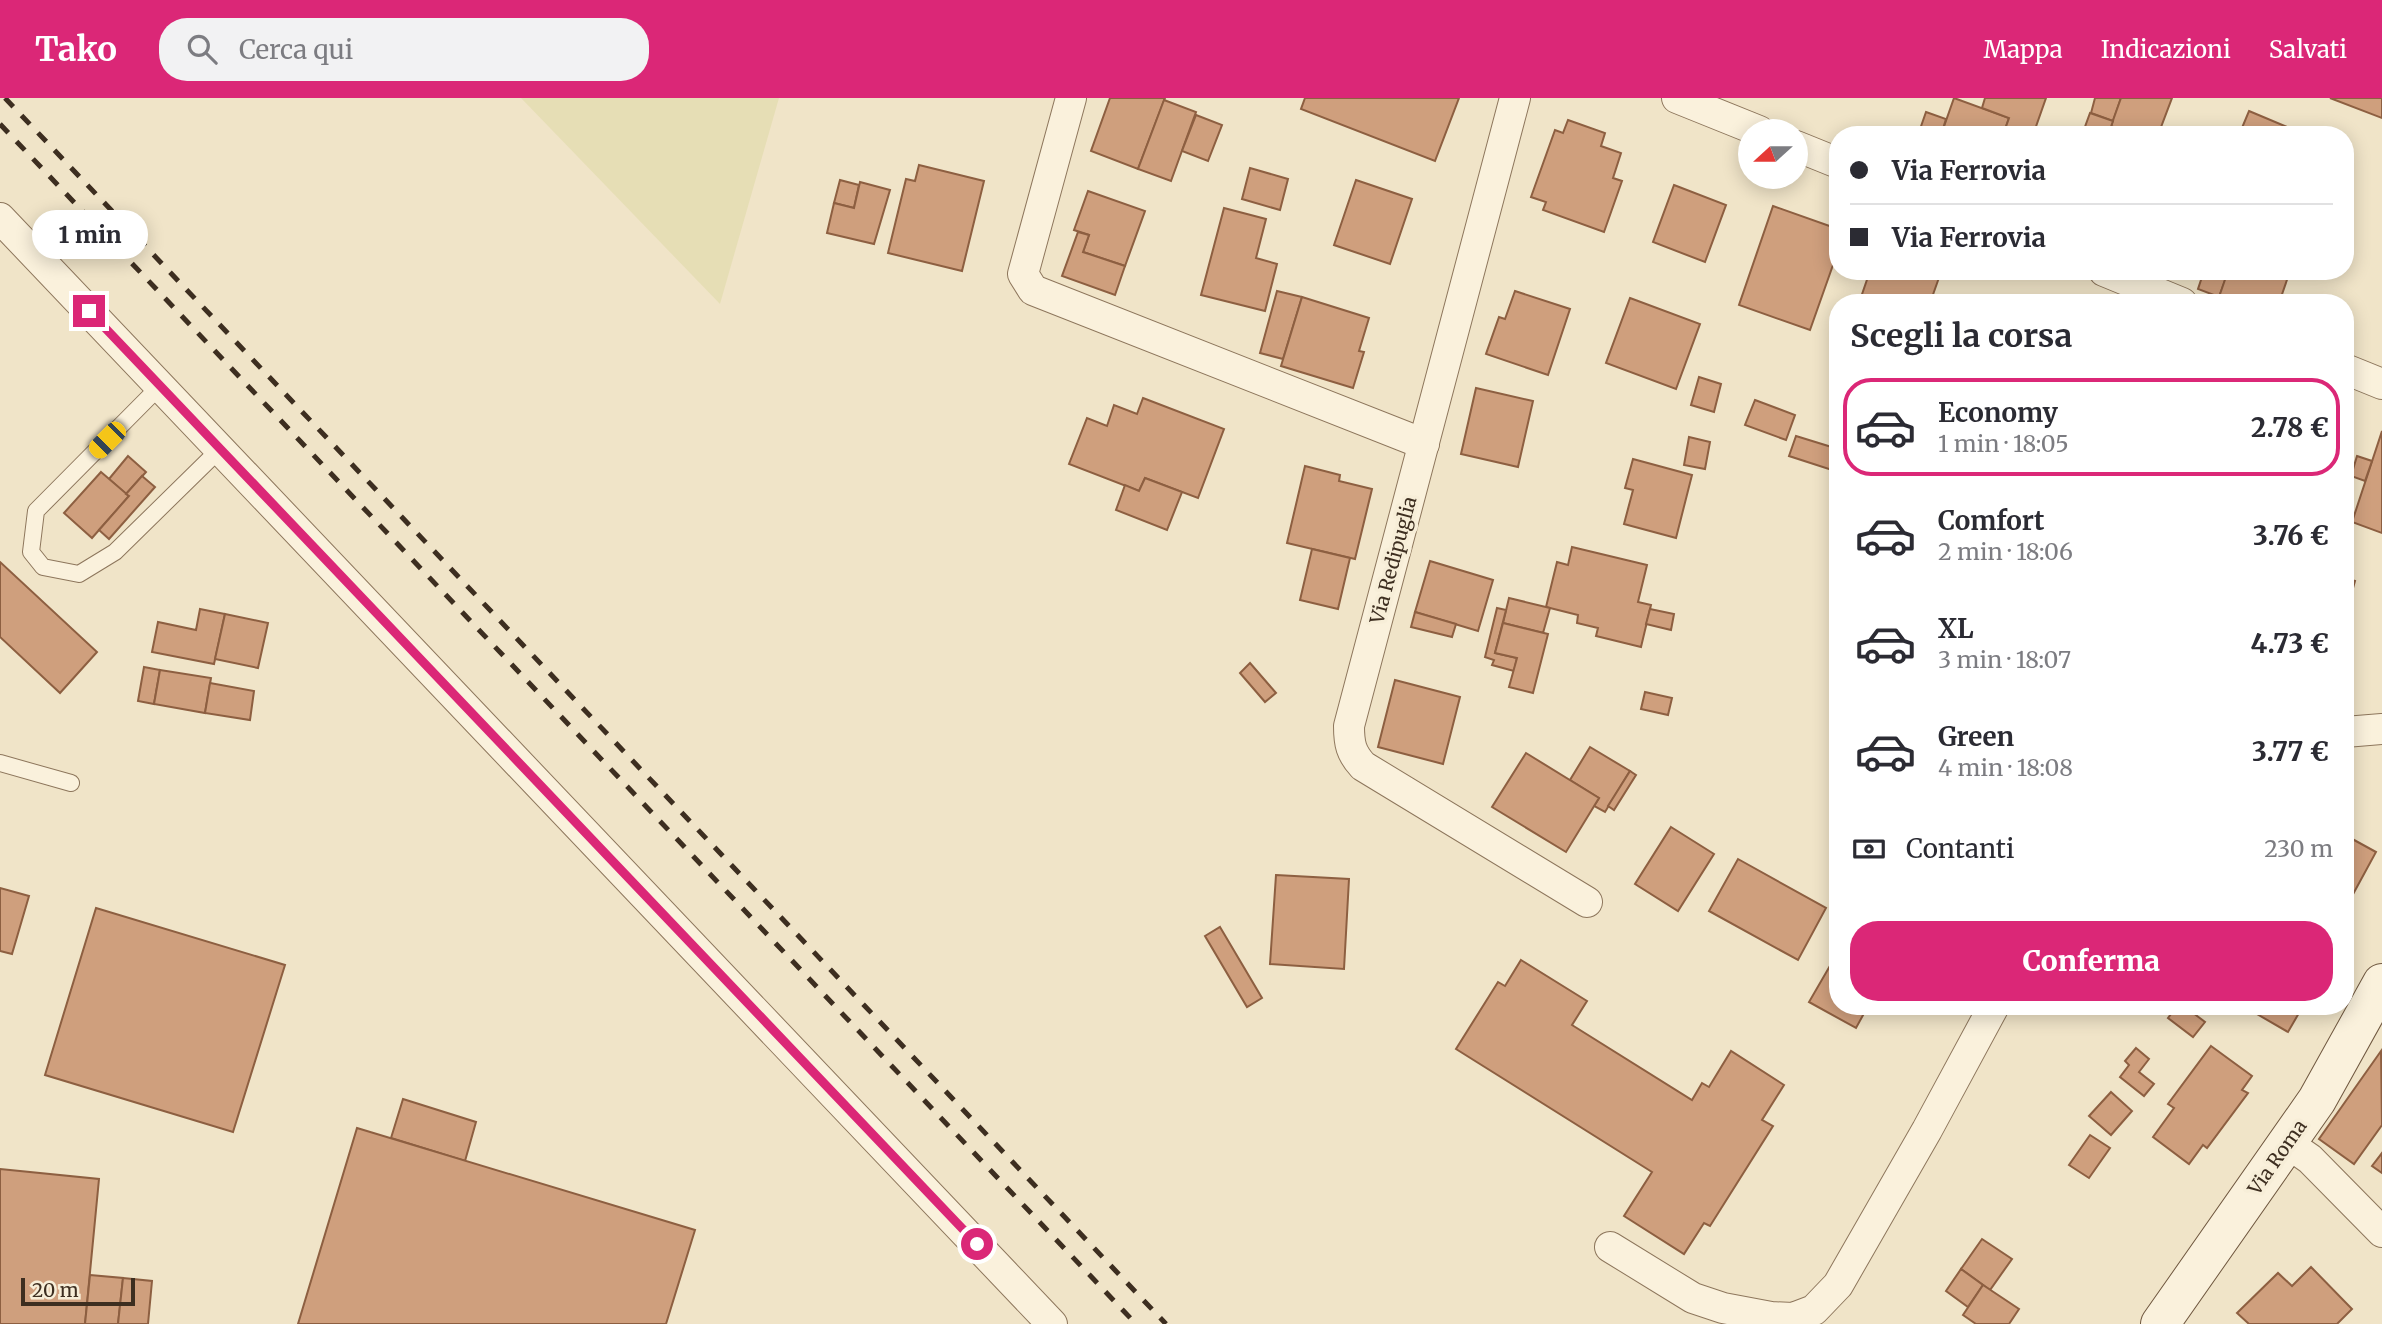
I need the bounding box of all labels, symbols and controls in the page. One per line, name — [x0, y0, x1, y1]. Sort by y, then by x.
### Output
search box — [159, 18, 649, 81]
text: Tako — [35, 29, 117, 70]
icon: search — [183, 30, 221, 68]
text: Cerca qui — [239, 33, 353, 66]
text: Mappa — [1984, 34, 2063, 65]
text: Indicazioni — [2101, 34, 2231, 65]
text: Salvati — [2269, 34, 2347, 65]
north arrow — [1738, 119, 1808, 189]
map controls — [1738, 119, 1808, 189]
text: Via Ferrovia — [1892, 154, 2046, 187]
callout: 1 min — [31, 209, 147, 258]
text: 1 min — [58, 220, 122, 249]
text: Via Ferrovia — [1892, 221, 2046, 254]
route end — [73, 295, 105, 327]
text: Scegli la corsa — [1850, 316, 2072, 356]
icon: car — [1854, 396, 1917, 459]
text: Economy — [1938, 396, 2058, 429]
text: 2.78 € — [2251, 411, 2329, 444]
car — [85, 418, 130, 462]
text: 1 min · 18:05 — [1938, 429, 2069, 458]
street label: Via Redipuglia — [1364, 494, 1422, 627]
icon: car — [1854, 504, 1917, 567]
text: Comfort — [1938, 504, 2044, 537]
text: 3.76 € — [2253, 519, 2329, 552]
text: 2 min · 18:06 — [1938, 537, 2073, 566]
icon: car — [1854, 612, 1917, 675]
text: XL — [1938, 612, 1974, 645]
text: 4.73 € — [2251, 627, 2329, 660]
text: 3 min · 18:07 — [1938, 645, 2071, 674]
icon: car — [1854, 720, 1917, 783]
text: Green — [1938, 720, 2014, 753]
text: 3.77 € — [2252, 735, 2329, 768]
text: 4 min · 18:08 — [1938, 753, 2073, 782]
icon: cash — [1850, 830, 1888, 868]
text: Contanti — [1906, 832, 2014, 865]
text: 230 m — [2264, 834, 2333, 863]
button: Conferma — [1850, 921, 2333, 1001]
street label: Via Roma — [2242, 1115, 2312, 1200]
route start — [961, 1228, 993, 1260]
scale bar — [21, 1275, 135, 1307]
text: 20 m — [32, 1278, 79, 1302]

